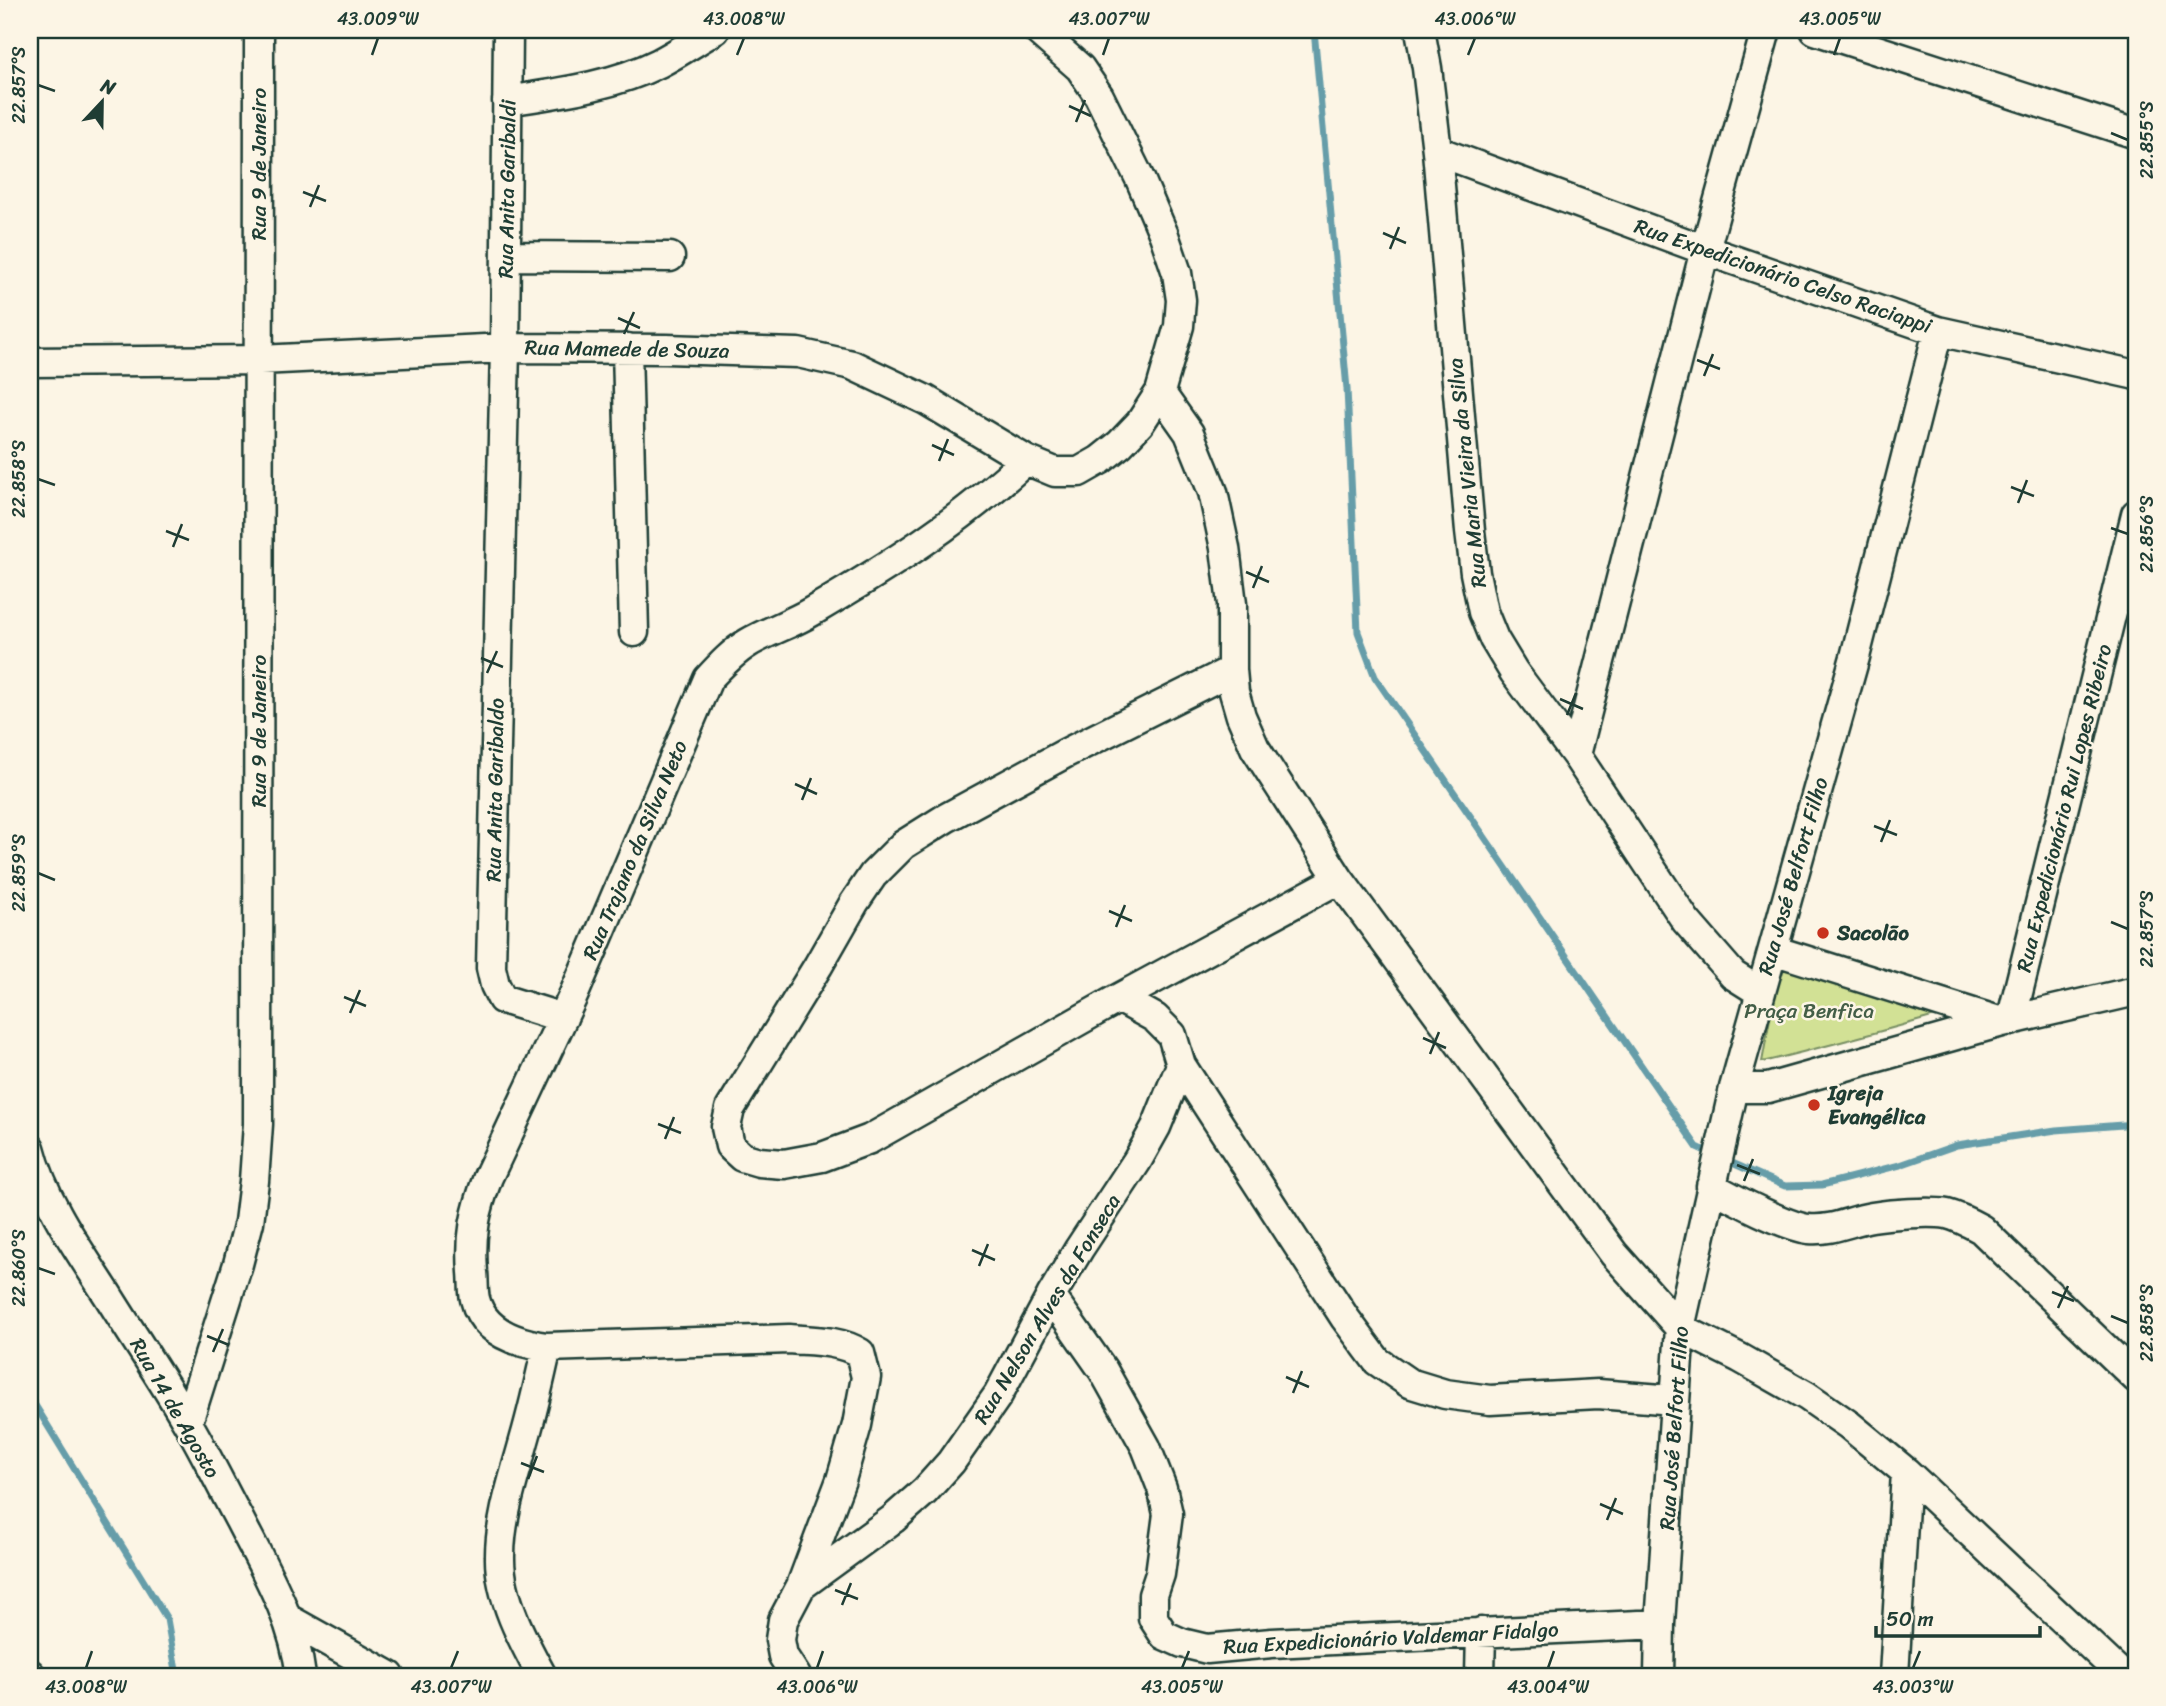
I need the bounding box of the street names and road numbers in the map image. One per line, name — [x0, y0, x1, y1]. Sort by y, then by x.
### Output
street label: Rua 9 de Janeiro — [240, 87, 278, 240]
street label: Rua Anita Garibaldi — [486, 98, 528, 279]
street label: Rua Expedicionário Celso Raciappi — [1629, 207, 1938, 345]
street label: Rua Mamede de Souza — [524, 328, 730, 370]
street label: Rua Maria Vieira da Silva — [1436, 356, 1498, 590]
street label: Rua Expedicionário Rui Lopes Ribeiro — [2005, 640, 2123, 976]
street label: Rua 9 de Janeiro — [240, 654, 278, 807]
street label: Rua Anita Garibaldo — [474, 697, 516, 882]
street label: Rua Trajano da Silva Neto — [571, 734, 699, 966]
street label: Rua José Belfort Filho — [1747, 772, 1840, 979]
street label: Rua Nelson Alves da Fonseca — [963, 1186, 1131, 1432]
street label: Rua José Belfort Filho — [1648, 1324, 1700, 1531]
street label: Rua 14 de Agosto — [119, 1330, 231, 1486]
street label: Rua Expedicionário Valdemar Fidalgo — [1222, 1610, 1560, 1666]

